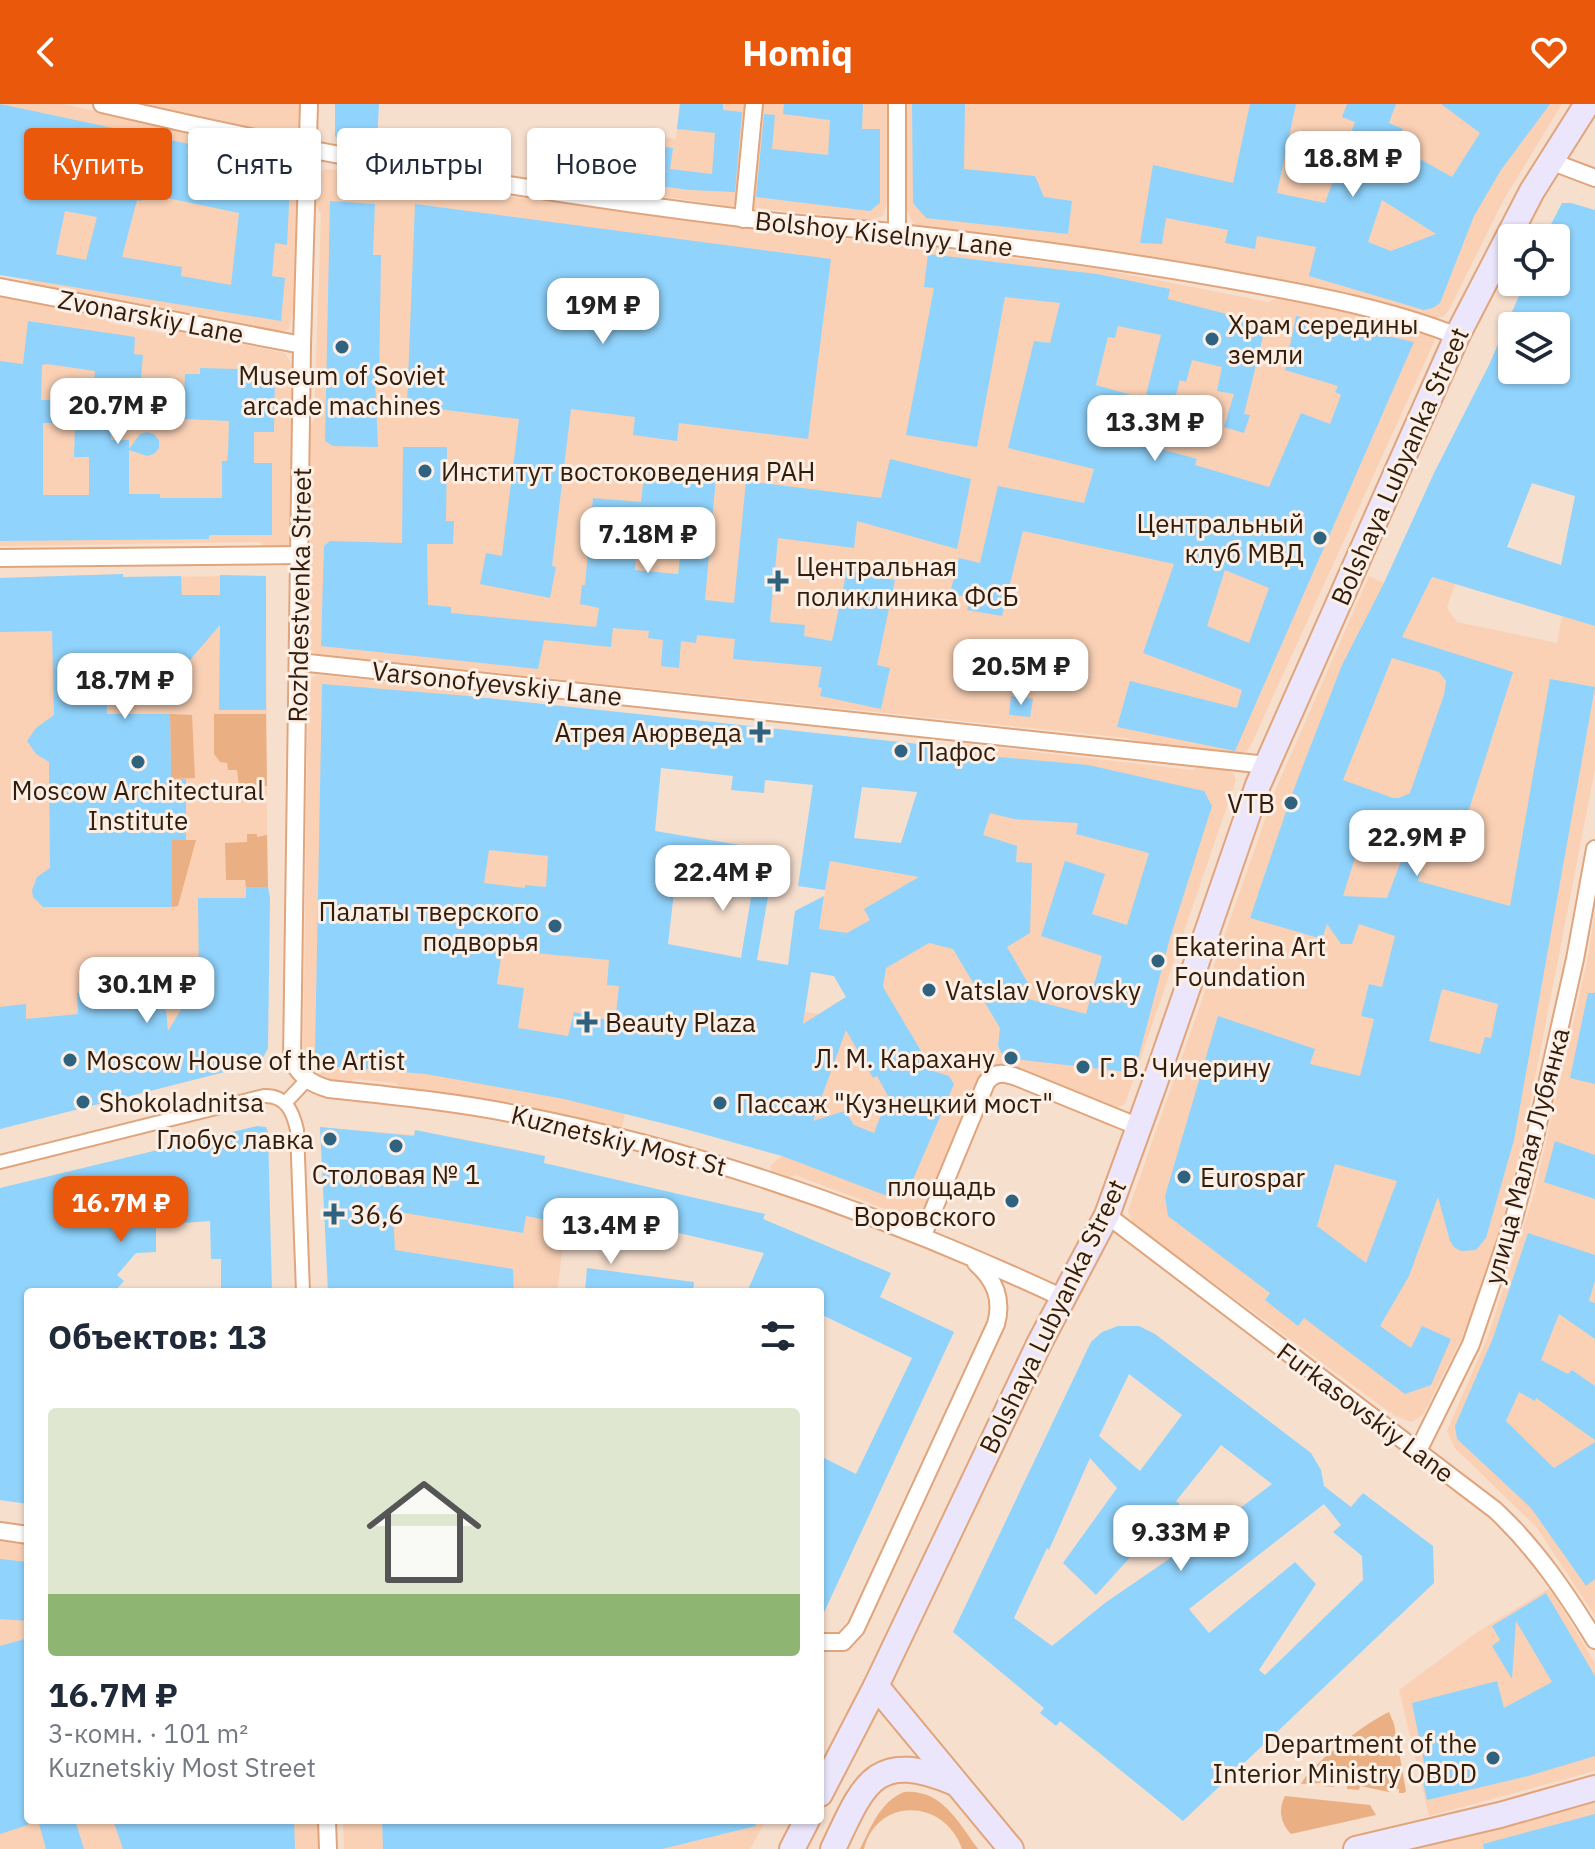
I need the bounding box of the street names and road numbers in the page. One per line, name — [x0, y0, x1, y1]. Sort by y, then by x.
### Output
street label: Bolshoy Kiselnyy Lane — [753, 203, 1015, 263]
street label: Zvonarskiy Lane — [55, 281, 247, 351]
street label: Bolshaya Lubyanka Street — [1322, 322, 1476, 610]
street label: Rozhdestvenka Street — [280, 467, 318, 723]
street label: Varsonofyevskiy Lane — [370, 653, 624, 713]
street label: улица Малая Лубянка — [1475, 1024, 1577, 1288]
street label: Kuznetskiy Most St — [508, 1097, 730, 1183]
street label: Bolshaya Lubyanka Street — [971, 1173, 1133, 1459]
street label: Furkasovskiy Lane — [1271, 1334, 1461, 1490]

